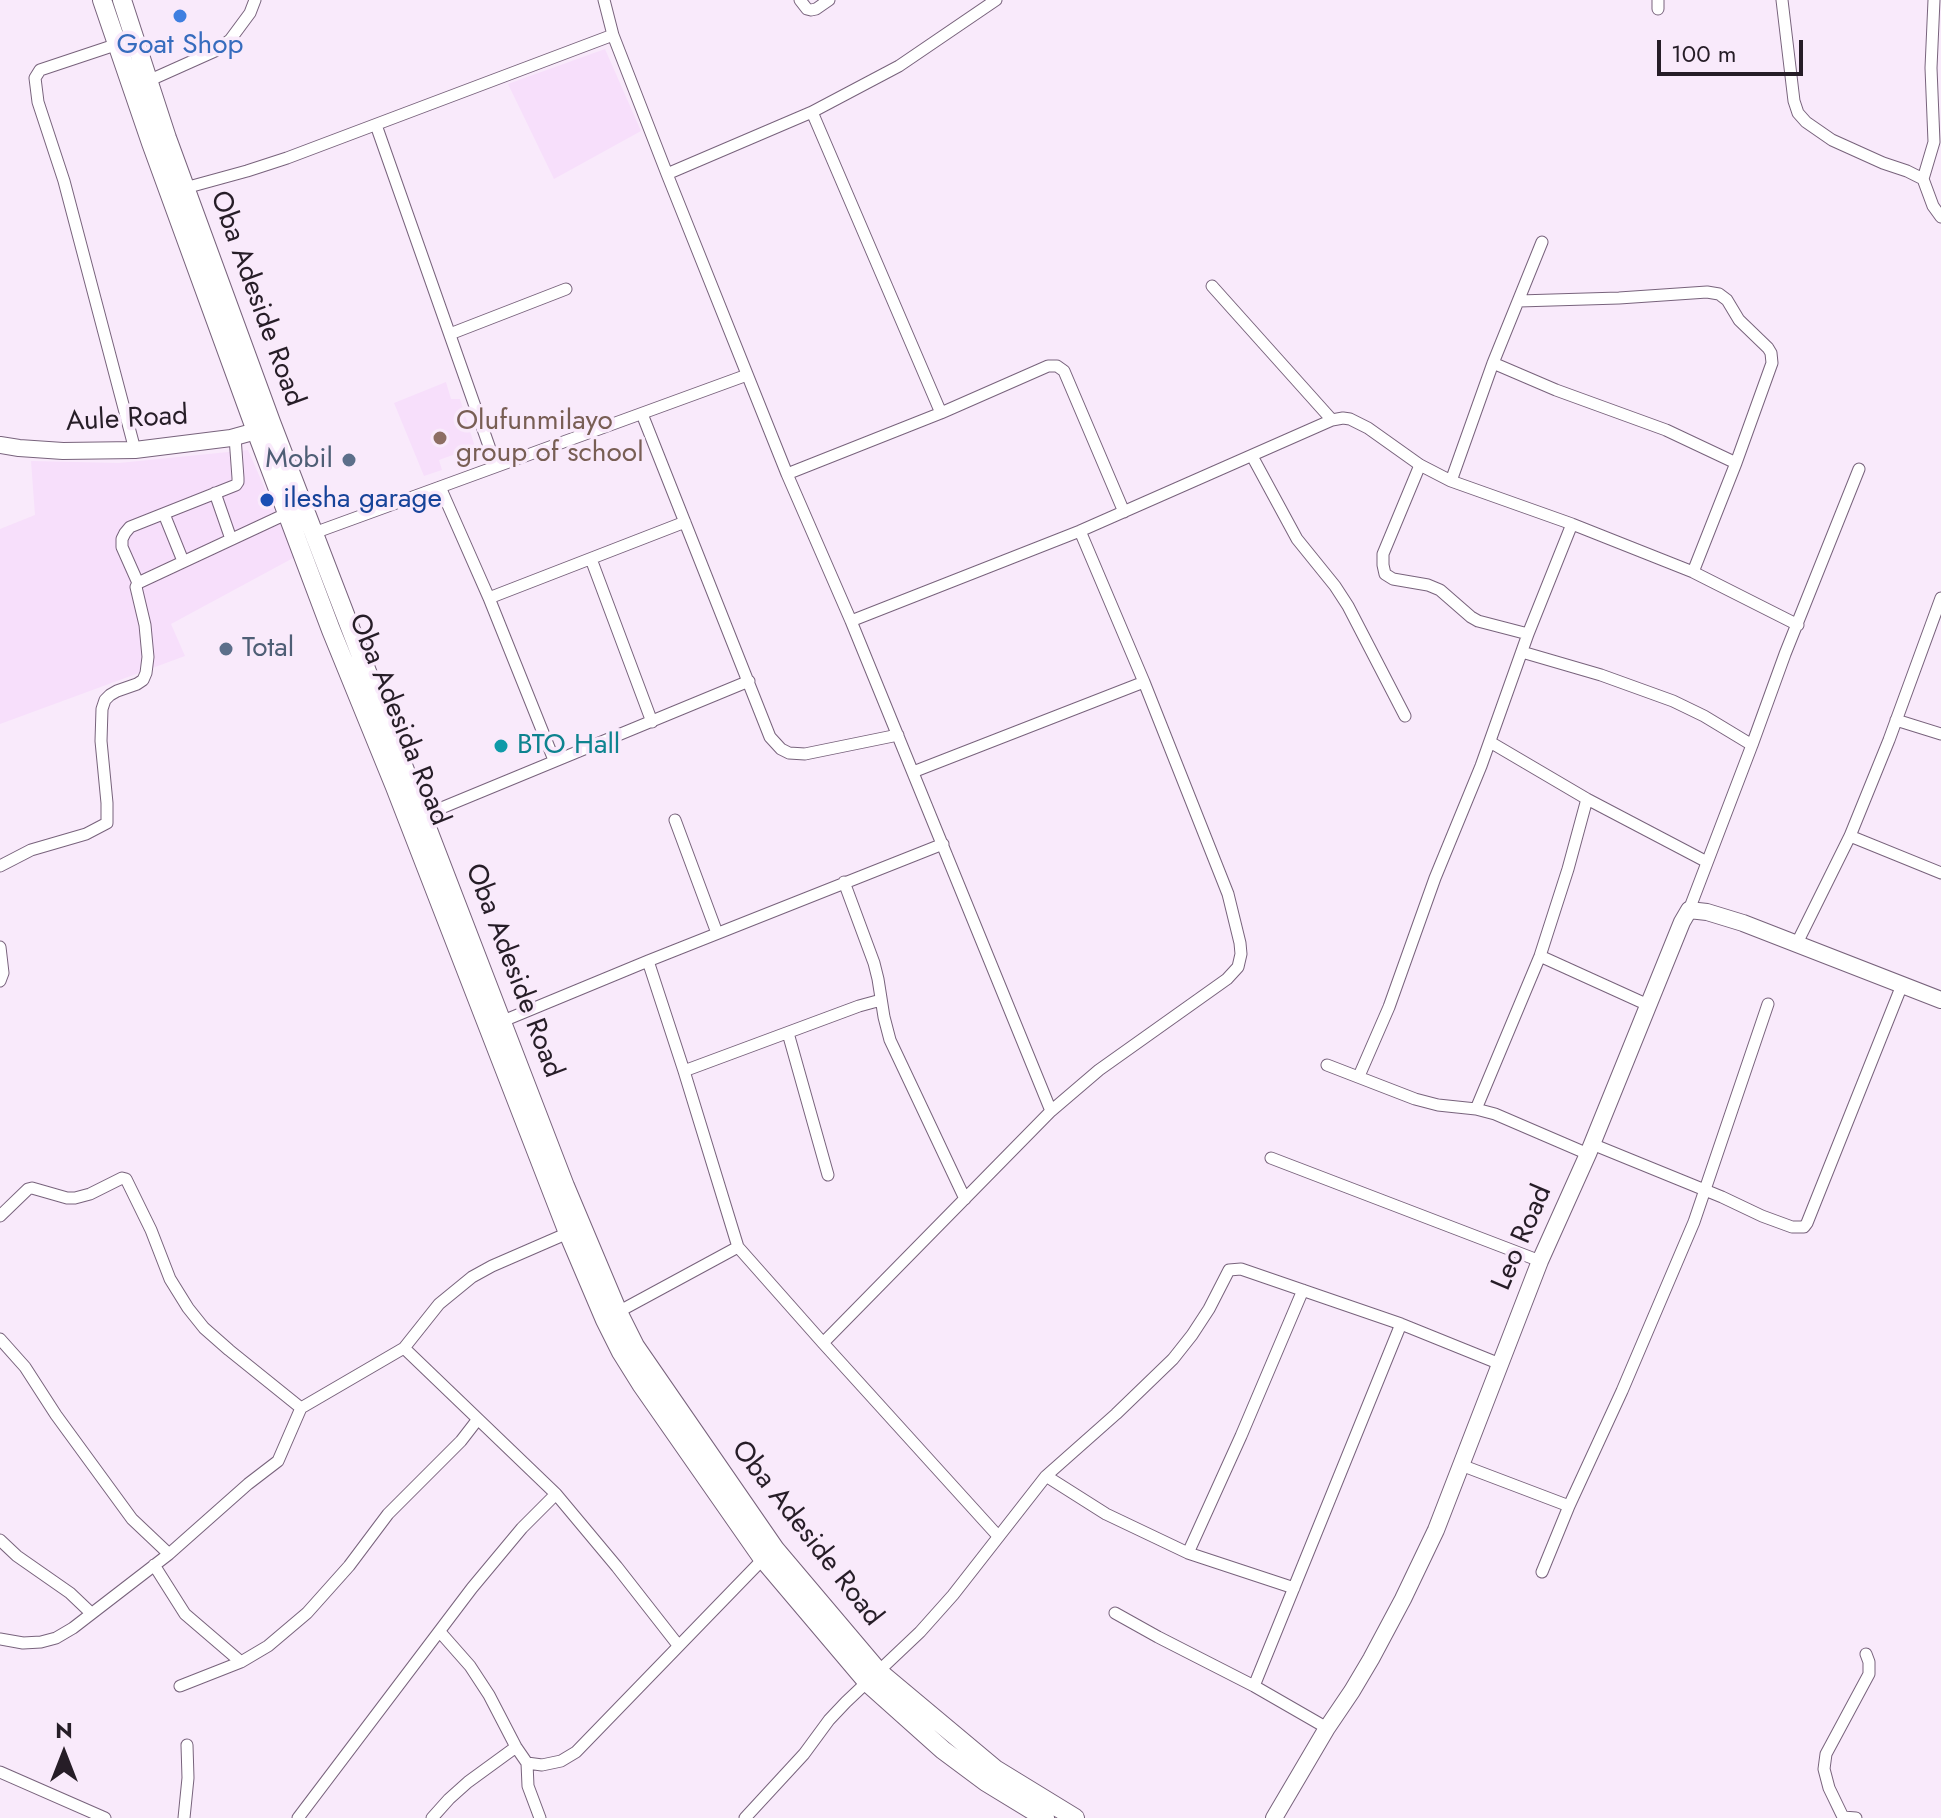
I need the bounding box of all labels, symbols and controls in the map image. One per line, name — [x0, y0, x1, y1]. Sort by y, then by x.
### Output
marker: Goat Shop — [171, 7, 189, 25]
scale bar — [1661, 24, 1807, 74]
place label: Goat Shop — [117, 29, 243, 63]
text: 100 m — [1671, 36, 1737, 71]
street label: Oba Adeside Road — [201, 187, 311, 411]
street label: Aule Road — [65, 400, 189, 440]
place label: Olufunmilayo group of school — [456, 405, 644, 471]
marker: Olufunmilayo group of school — [431, 429, 449, 447]
place label: Mobil — [265, 443, 333, 477]
marker: Mobil — [340, 451, 358, 469]
place label: ilesha garage — [283, 483, 442, 517]
marker: ilesha garage — [258, 491, 276, 509]
street label: Oba Adesida Road — [340, 609, 456, 831]
place label: Total — [242, 632, 294, 666]
marker: Total — [217, 640, 235, 658]
place label: BTO Hall — [517, 729, 620, 763]
marker: BTO Hall — [492, 737, 510, 755]
street label: Oba Adeside Road — [457, 859, 569, 1083]
street label: Leo Road — [1486, 1180, 1560, 1296]
street label: Oba Adeside Road — [723, 1434, 889, 1634]
north arrow — [24, 1714, 104, 1794]
text: N — [55, 1714, 73, 1746]

